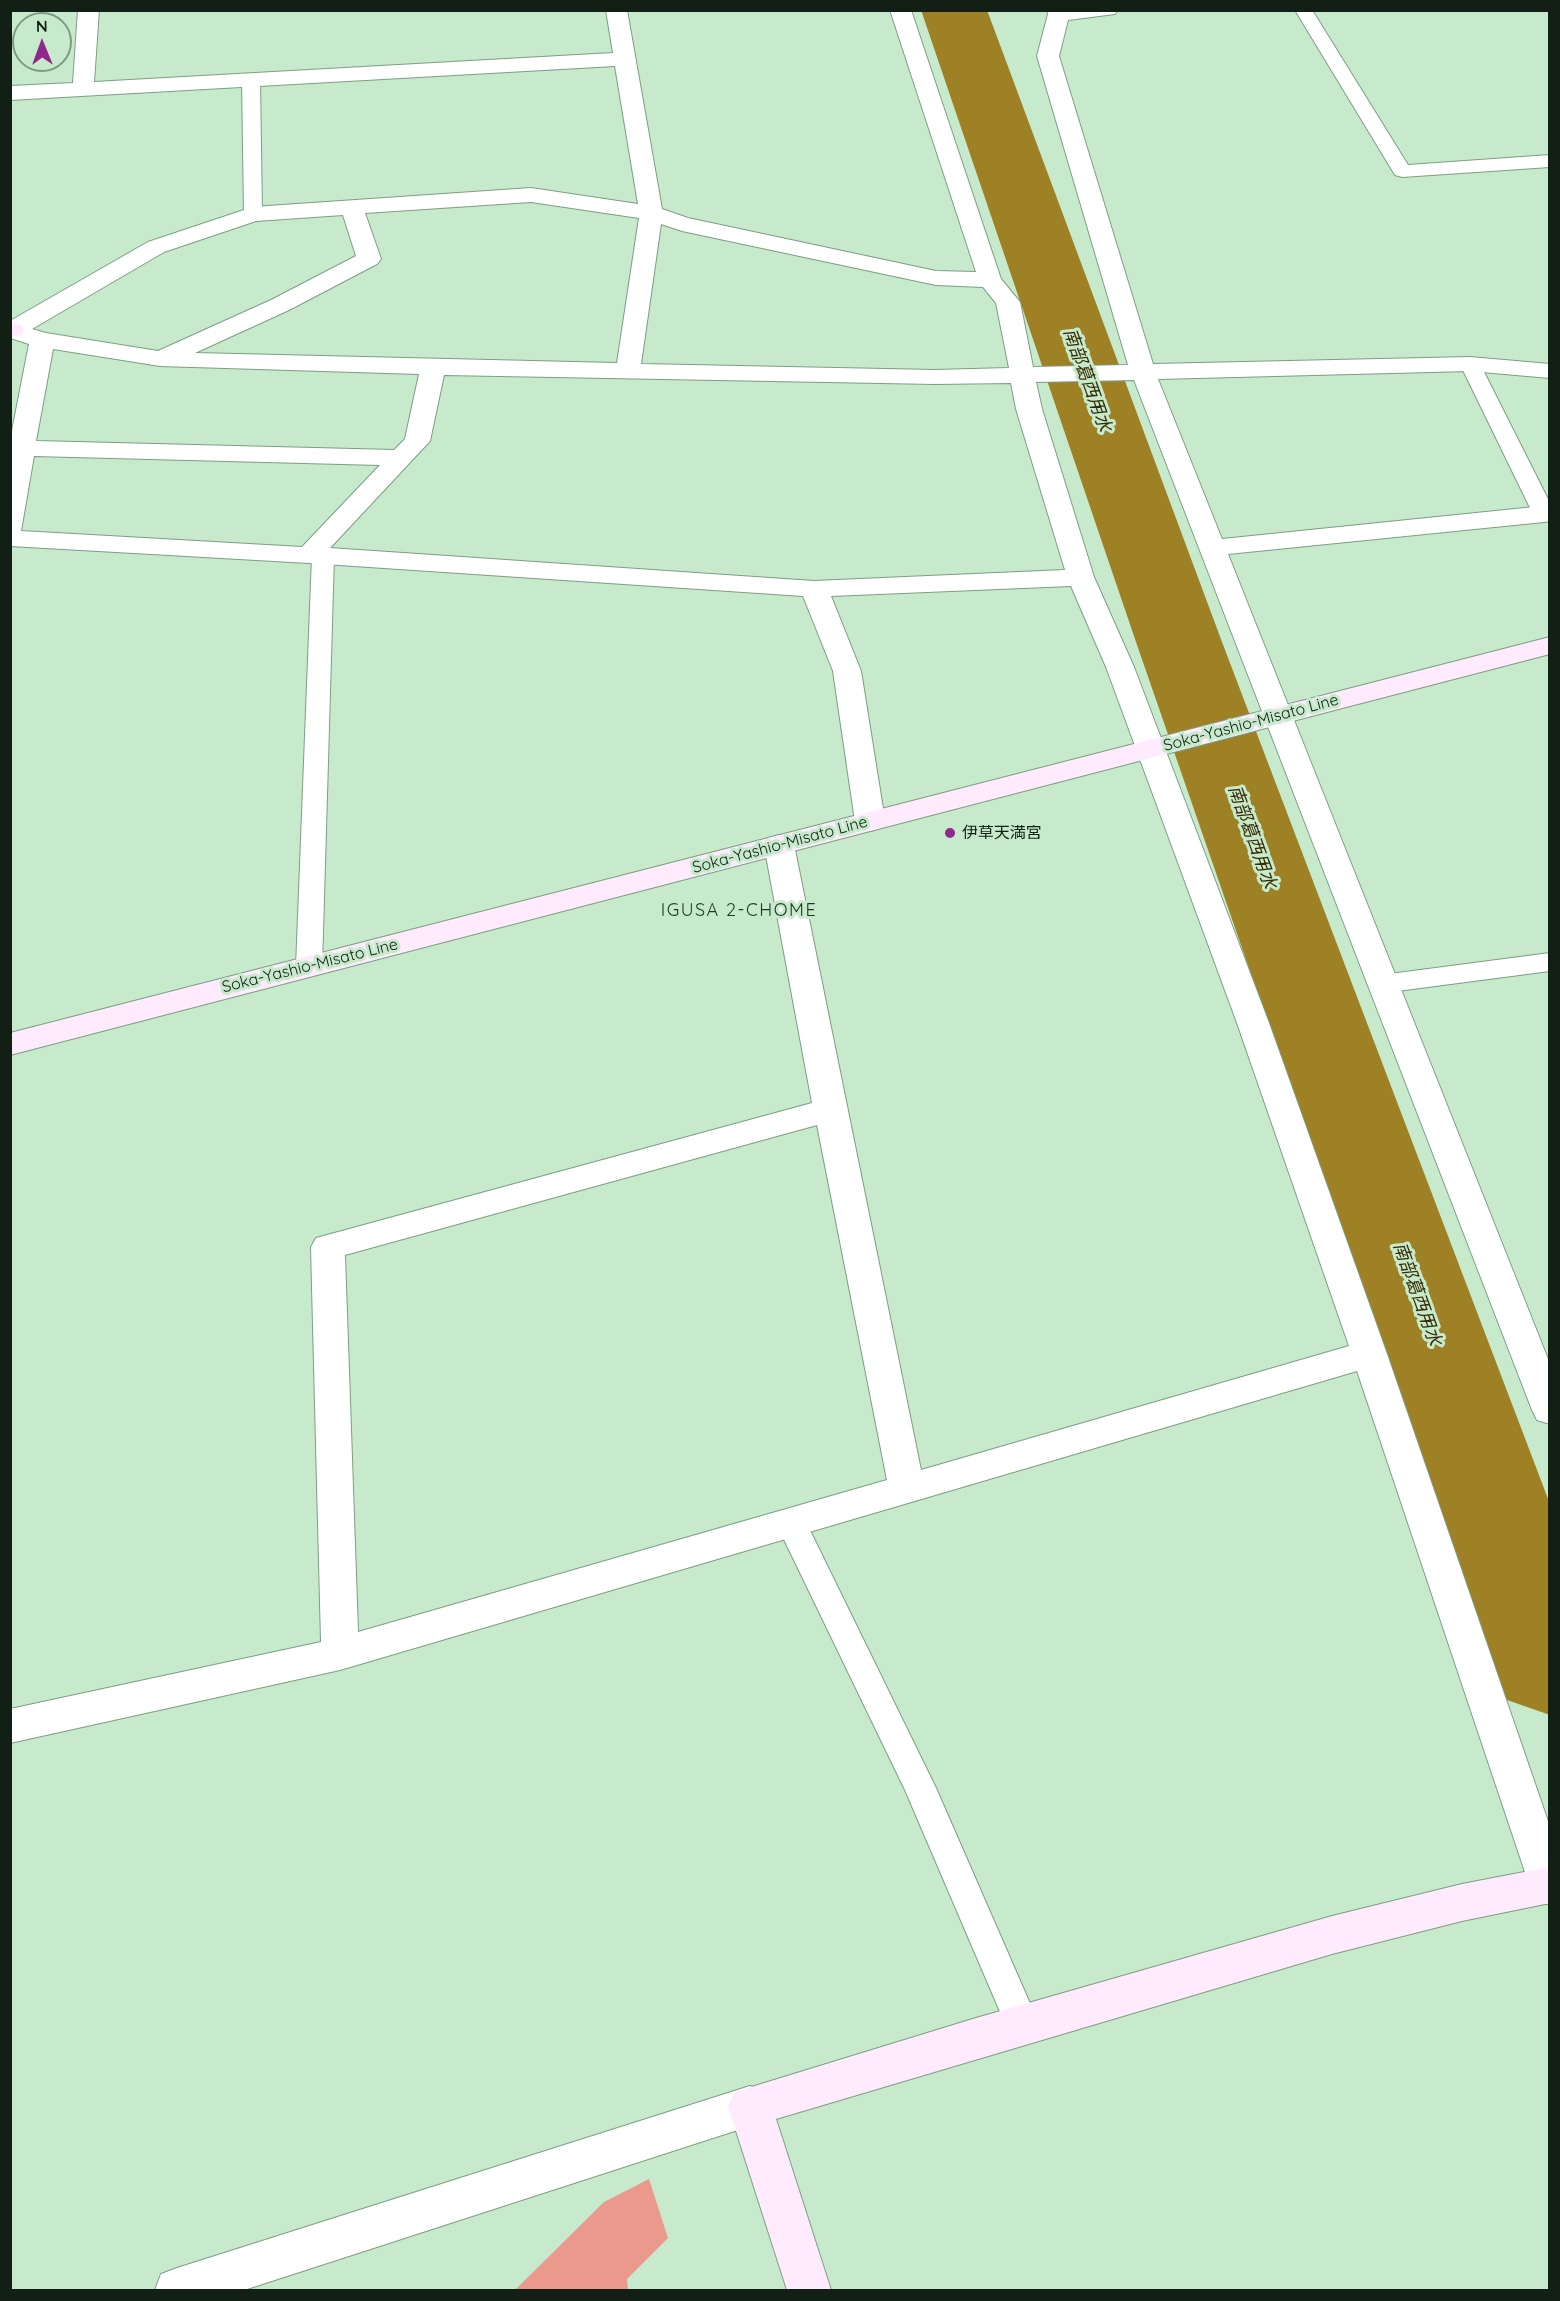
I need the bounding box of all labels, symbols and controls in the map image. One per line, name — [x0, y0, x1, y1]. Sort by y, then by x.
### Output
north arrow — [12, 12, 72, 72]
text: N — [36, 16, 48, 36]
water label: 南部葛西用水 — [1058, 326, 1116, 434]
street label: Soka-Yashio-Misato Line — [1161, 690, 1341, 756]
water label: 南部葛西用水 — [1223, 783, 1281, 891]
street label: Soka-Yashio-Misato Line — [690, 812, 870, 878]
place label: 伊草天満宮 — [962, 823, 1042, 843]
marker: 伊草天満宮 — [943, 826, 957, 840]
district label: IGUSA 2-CHOME — [661, 900, 817, 922]
street label: Soka-Yashio-Misato Line — [220, 935, 400, 997]
water label: 南部葛西用水 — [1388, 1240, 1446, 1348]

